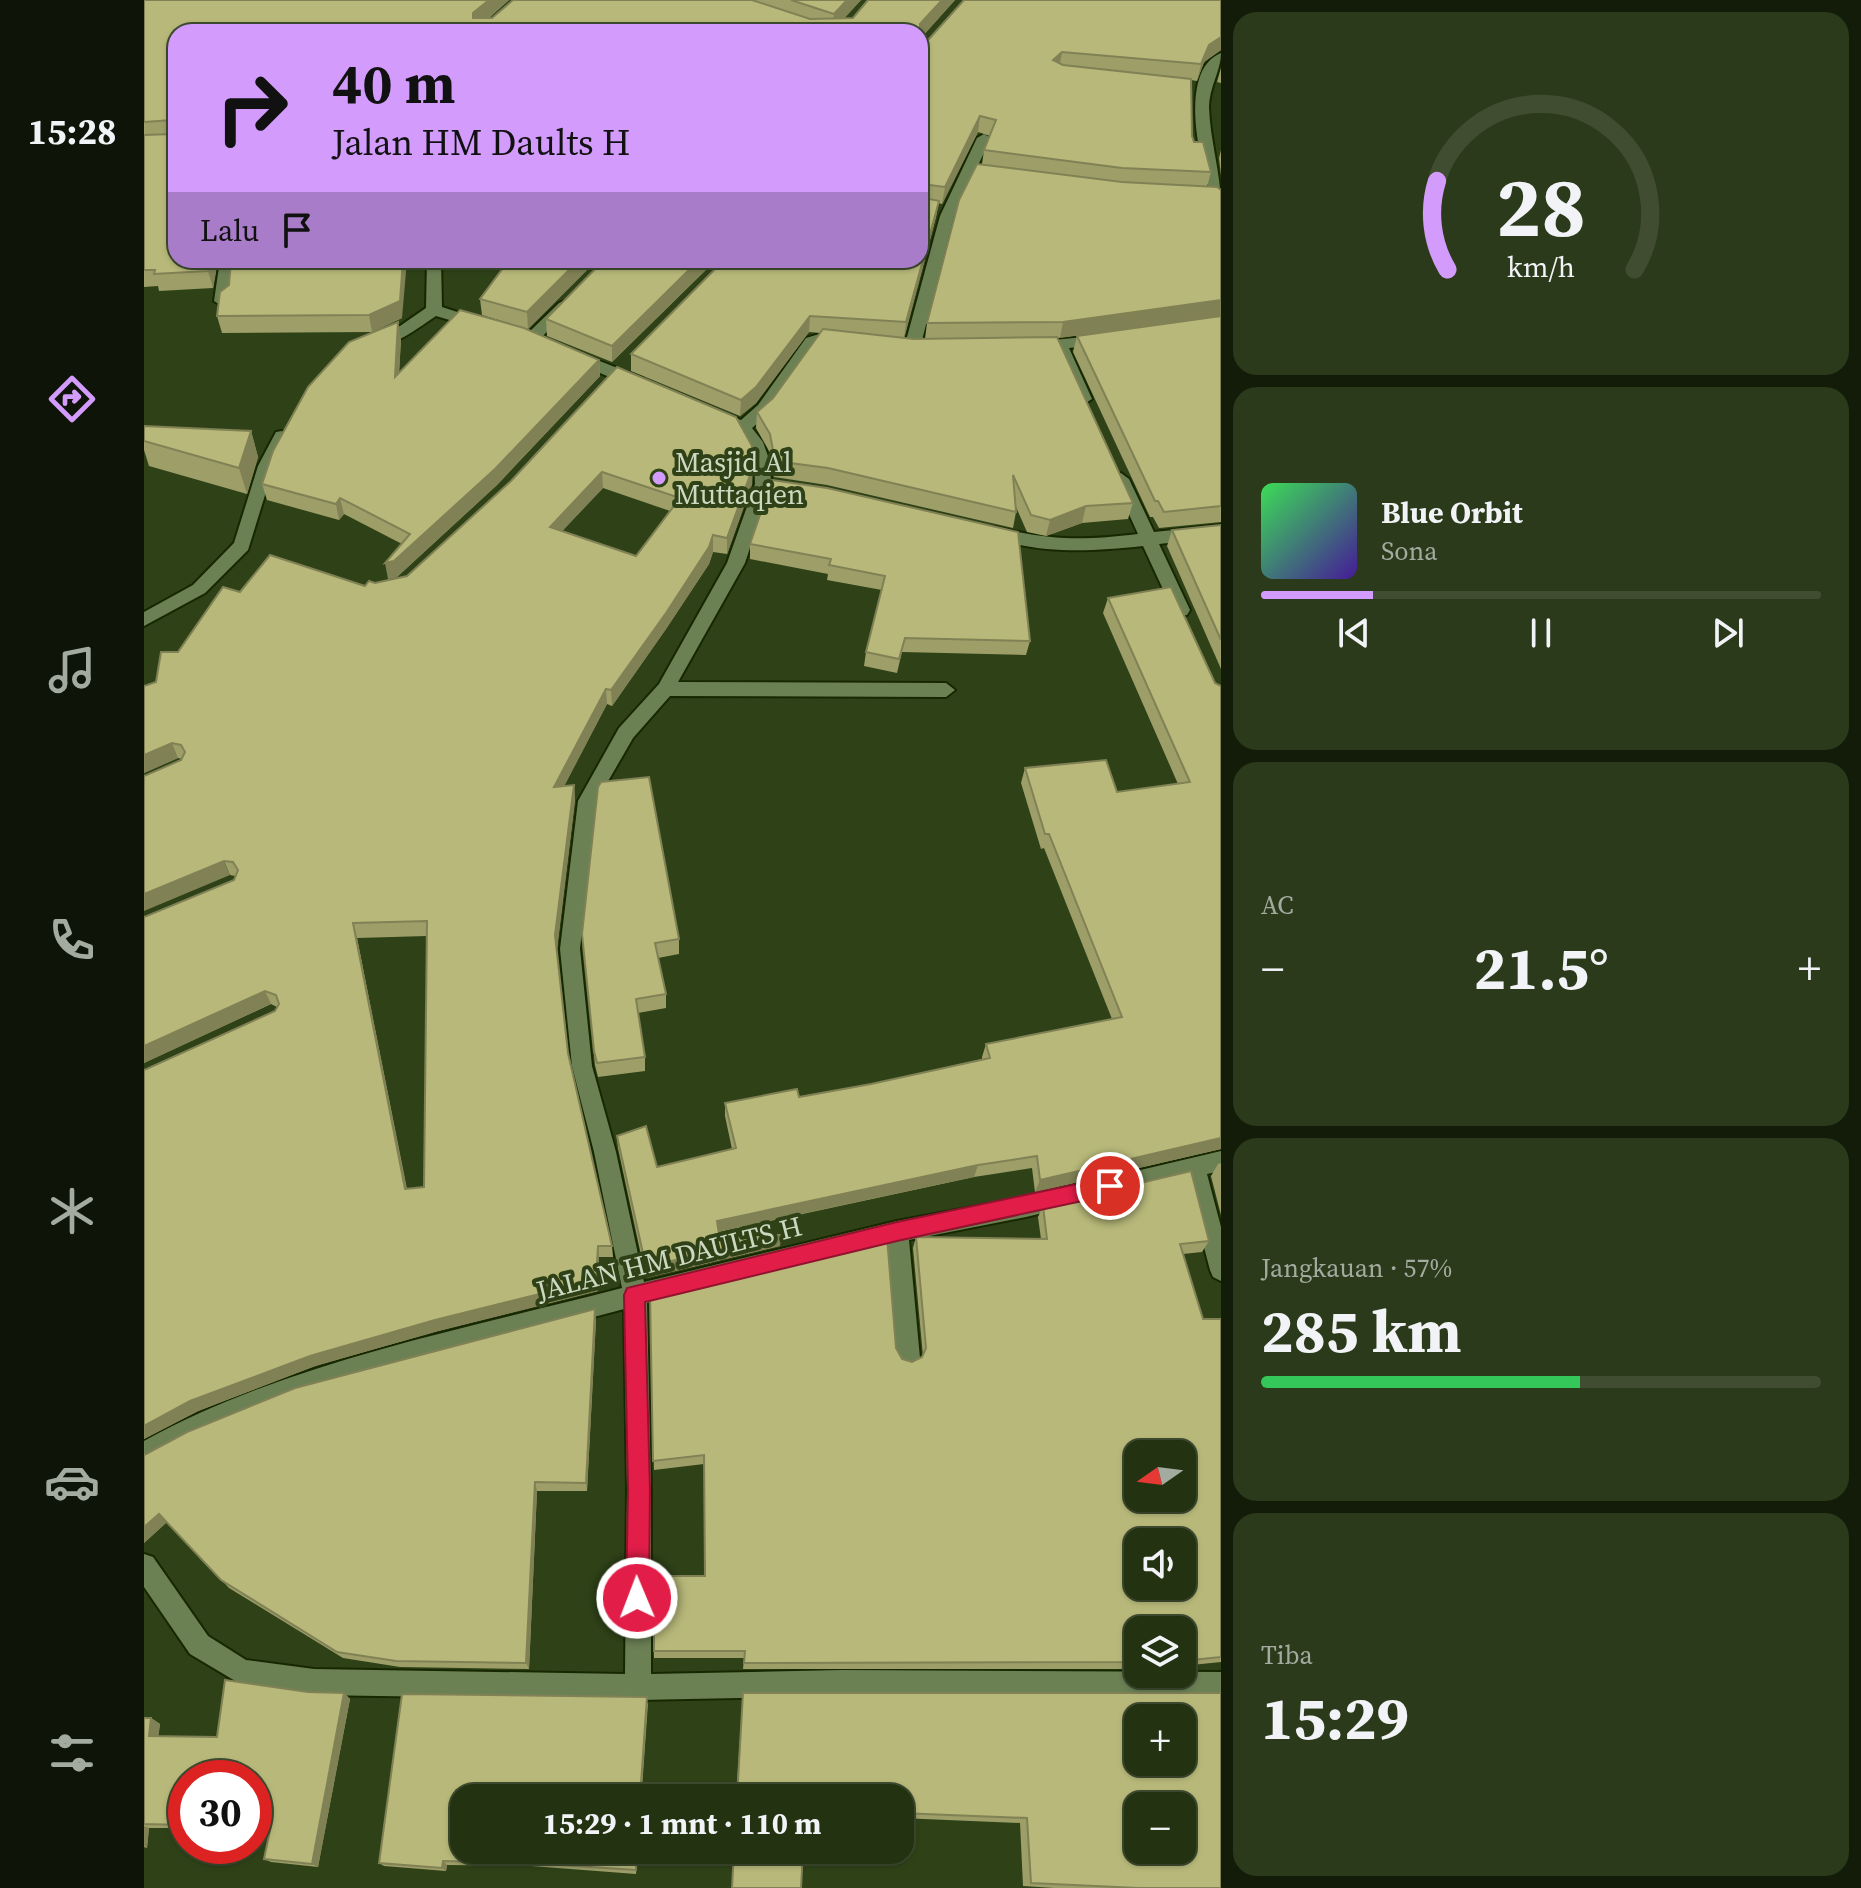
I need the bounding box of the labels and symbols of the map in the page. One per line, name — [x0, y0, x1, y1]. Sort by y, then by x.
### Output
place label: Masjid Al Muttaqien — [675, 443, 804, 513]
marker: Masjid Al Muttaqien — [650, 469, 668, 487]
pin — [1076, 1152, 1144, 1220]
street label: JALAN HM DAULTS H — [531, 1207, 806, 1310]
north arrow — [1124, 1440, 1196, 1512]
position arrow — [595, 1556, 679, 1640]
speed limit sign: 30 — [168, 1760, 272, 1864]

